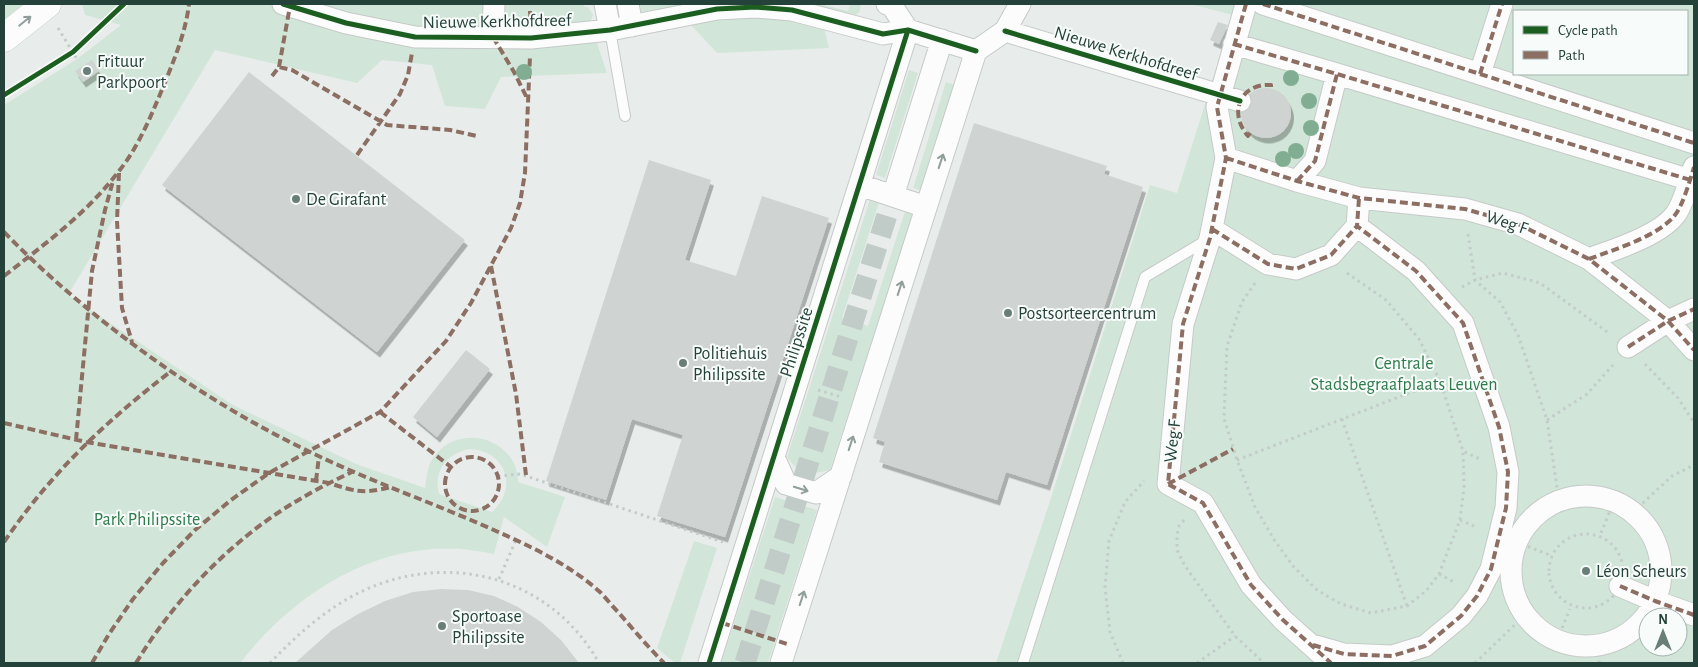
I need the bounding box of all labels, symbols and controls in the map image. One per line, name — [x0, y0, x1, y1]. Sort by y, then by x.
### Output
legend — [1513, 10, 1688, 75]
street label: Nieuwe Kerkhofdreef — [422, 12, 573, 32]
one-way arrow — [19, 16, 32, 27]
text: Cycle path — [1558, 23, 1618, 38]
street label: Nieuwe Kerkhofdreef — [1052, 24, 1201, 85]
text: Path — [1558, 48, 1585, 63]
place label: Frituur Parkpoort — [97, 53, 167, 92]
marker: Frituur Parkpoort — [81, 65, 93, 77]
one-way arrow — [937, 153, 946, 169]
place label: De Girafant — [306, 191, 387, 209]
marker: De Girafant — [290, 193, 302, 205]
street label: Weg F — [1483, 207, 1530, 239]
one-way arrow — [896, 280, 906, 296]
street label: Philipssite — [777, 305, 817, 380]
place label: Postsorteercentrum — [1018, 305, 1156, 323]
marker: Postsorteercentrum — [1002, 307, 1014, 319]
place label: Politiehuis Philipssite — [693, 345, 767, 384]
park label: Centrale Stadsbegraafplaats Leuven — [1310, 355, 1498, 394]
marker: Politiehuis Philipssite — [677, 357, 689, 369]
street label: Weg F — [1162, 419, 1184, 463]
one-way arrow — [847, 435, 856, 451]
one-way arrow — [793, 485, 809, 494]
park label: Park Philipssite — [94, 511, 200, 529]
place label: Léon Scheurs — [1596, 563, 1687, 581]
marker: Léon Scheurs — [1580, 565, 1592, 577]
one-way arrow — [798, 590, 807, 606]
north arrow — [1638, 607, 1688, 657]
place label: Sportoase Philipssite — [452, 608, 525, 647]
text: N — [1658, 613, 1668, 627]
marker: Sportoase Philipssite — [436, 620, 448, 632]

